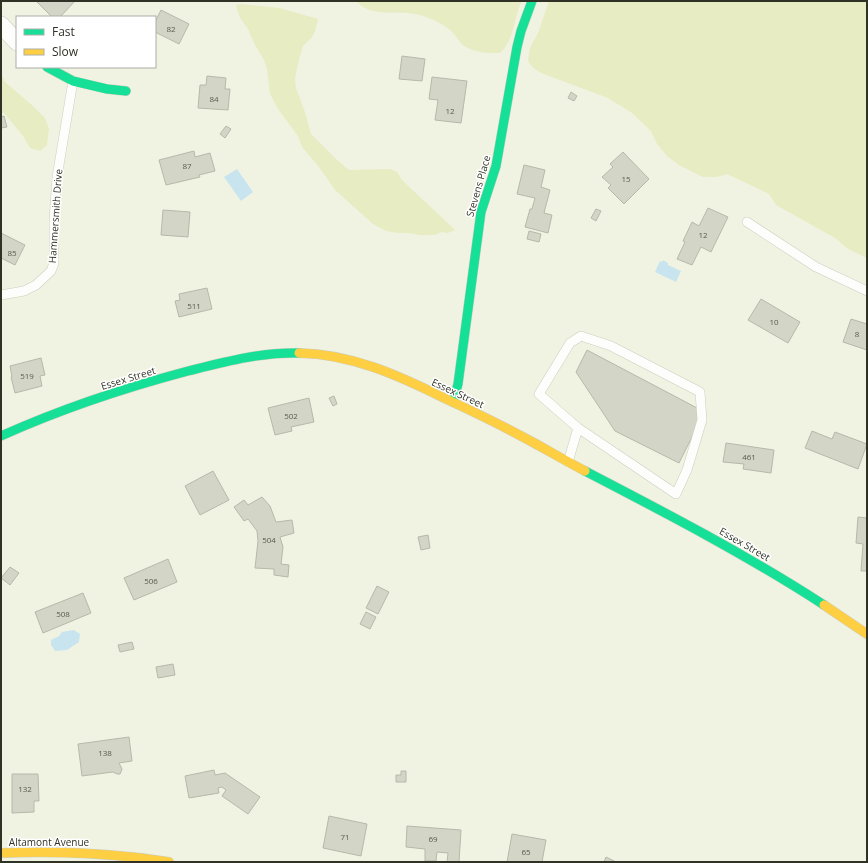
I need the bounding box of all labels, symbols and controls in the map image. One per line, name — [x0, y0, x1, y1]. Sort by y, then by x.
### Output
legend — [16, 16, 156, 68]
text: Fast — [52, 23, 75, 40]
house number: 82 — [166, 23, 176, 34]
text: Slow — [52, 43, 79, 60]
house number: 84 — [209, 93, 219, 104]
house number: 12 — [445, 105, 455, 116]
street label: Stevens Place — [463, 153, 494, 218]
house number: 87 — [182, 160, 192, 171]
street label: Hammersmith Drive — [45, 168, 65, 264]
house number: 15 — [621, 173, 631, 184]
house number: 12 — [698, 229, 708, 240]
house number: 85 — [7, 247, 17, 258]
house number: 511 — [187, 300, 201, 311]
house number: 10 — [769, 316, 779, 327]
house number: 8 — [855, 328, 860, 339]
street label: Essex Street — [99, 363, 157, 393]
house number: 519 — [20, 370, 34, 381]
street label: Essex Street — [429, 375, 487, 411]
house number: 502 — [284, 410, 298, 421]
house number: 461 — [742, 451, 756, 462]
street label: Essex Street — [717, 524, 773, 564]
house number: 504 — [262, 534, 276, 545]
house number: 506 — [144, 575, 158, 586]
house number: 508 — [56, 608, 70, 619]
house number: 138 — [98, 747, 112, 758]
house number: 132 — [18, 783, 32, 794]
house number: 71 — [340, 831, 350, 842]
house number: 69 — [428, 833, 438, 844]
street label: Altamont Avenue — [9, 835, 90, 849]
house number: 65 — [521, 846, 531, 857]

